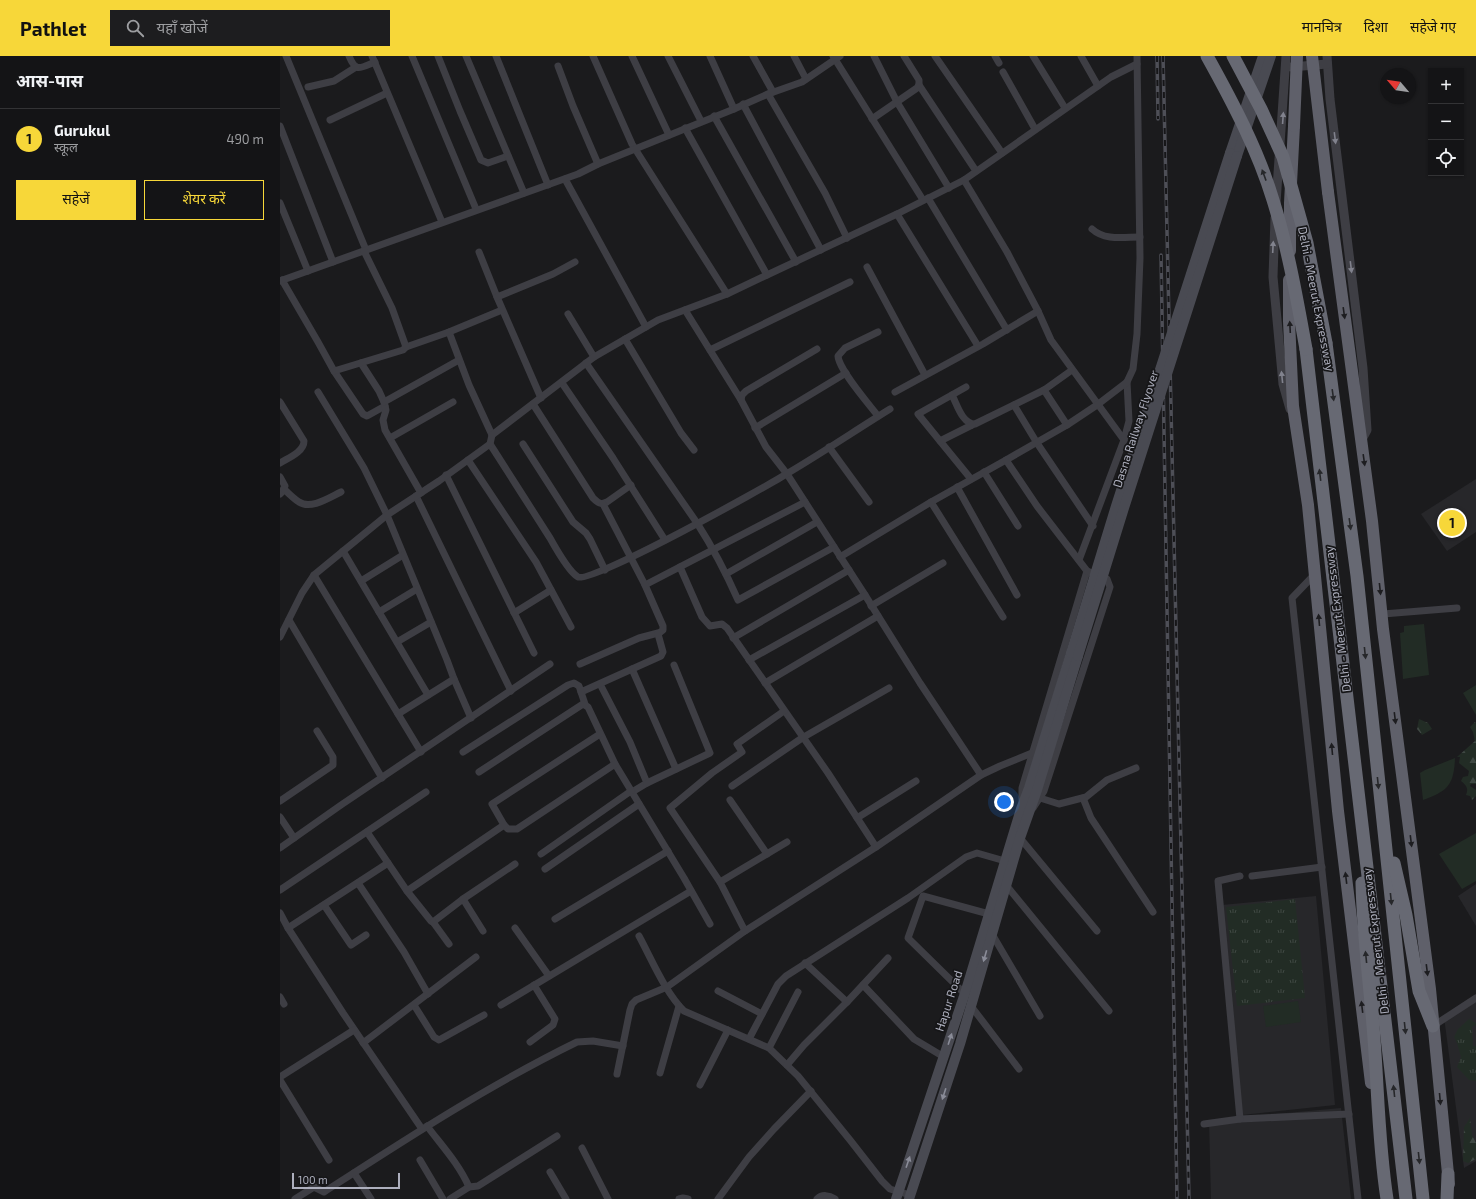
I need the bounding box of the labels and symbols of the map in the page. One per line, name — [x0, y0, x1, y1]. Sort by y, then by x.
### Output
north arrow — [1380, 68, 1416, 104]
one-way arrow — [1279, 112, 1286, 124]
one-way arrow — [1331, 132, 1338, 144]
one-way arrow — [1261, 168, 1267, 180]
street label: Delhi - Meerut Expressway — [1296, 225, 1338, 373]
one-way arrow — [1270, 240, 1276, 253]
one-way arrow — [1347, 261, 1354, 273]
one-way arrow — [1341, 307, 1347, 320]
one-way arrow — [1286, 321, 1293, 333]
street label: Dasna Railway Flyover — [1109, 368, 1161, 489]
one-way arrow — [1279, 371, 1285, 383]
one-way arrow — [1330, 389, 1336, 401]
one-way arrow — [1361, 454, 1367, 466]
one-way arrow — [1317, 469, 1324, 481]
pin: 1 — [1439, 508, 1465, 538]
one-way arrow — [1347, 518, 1353, 530]
street label: Delhi - Meerut Expressway — [1321, 545, 1353, 693]
one-way arrow — [1377, 583, 1383, 595]
one-way arrow — [1316, 614, 1323, 626]
one-way arrow — [1362, 647, 1368, 659]
one-way arrow — [1392, 712, 1398, 725]
one-way arrow — [1328, 743, 1335, 755]
one-way arrow — [1375, 777, 1382, 789]
your location — [994, 792, 1014, 812]
one-way arrow — [1408, 835, 1414, 847]
street label: Delhi - Meerut Expressway — [1359, 867, 1391, 1015]
one-way arrow — [1343, 872, 1349, 884]
one-way arrow — [1388, 893, 1394, 905]
one-way arrow — [982, 950, 988, 962]
one-way arrow — [1363, 951, 1369, 963]
one-way arrow — [1424, 964, 1431, 976]
street label: Hapur Road — [932, 968, 964, 1033]
one-way arrow — [1359, 1001, 1365, 1013]
one-way arrow — [1402, 1022, 1408, 1034]
one-way arrow — [947, 1033, 953, 1045]
one-way arrow — [1391, 1085, 1398, 1097]
one-way arrow — [940, 1088, 946, 1100]
one-way arrow — [1436, 1093, 1443, 1105]
one-way arrow — [1416, 1152, 1422, 1164]
one-way arrow — [905, 1156, 911, 1168]
scale bar — [292, 1171, 400, 1190]

